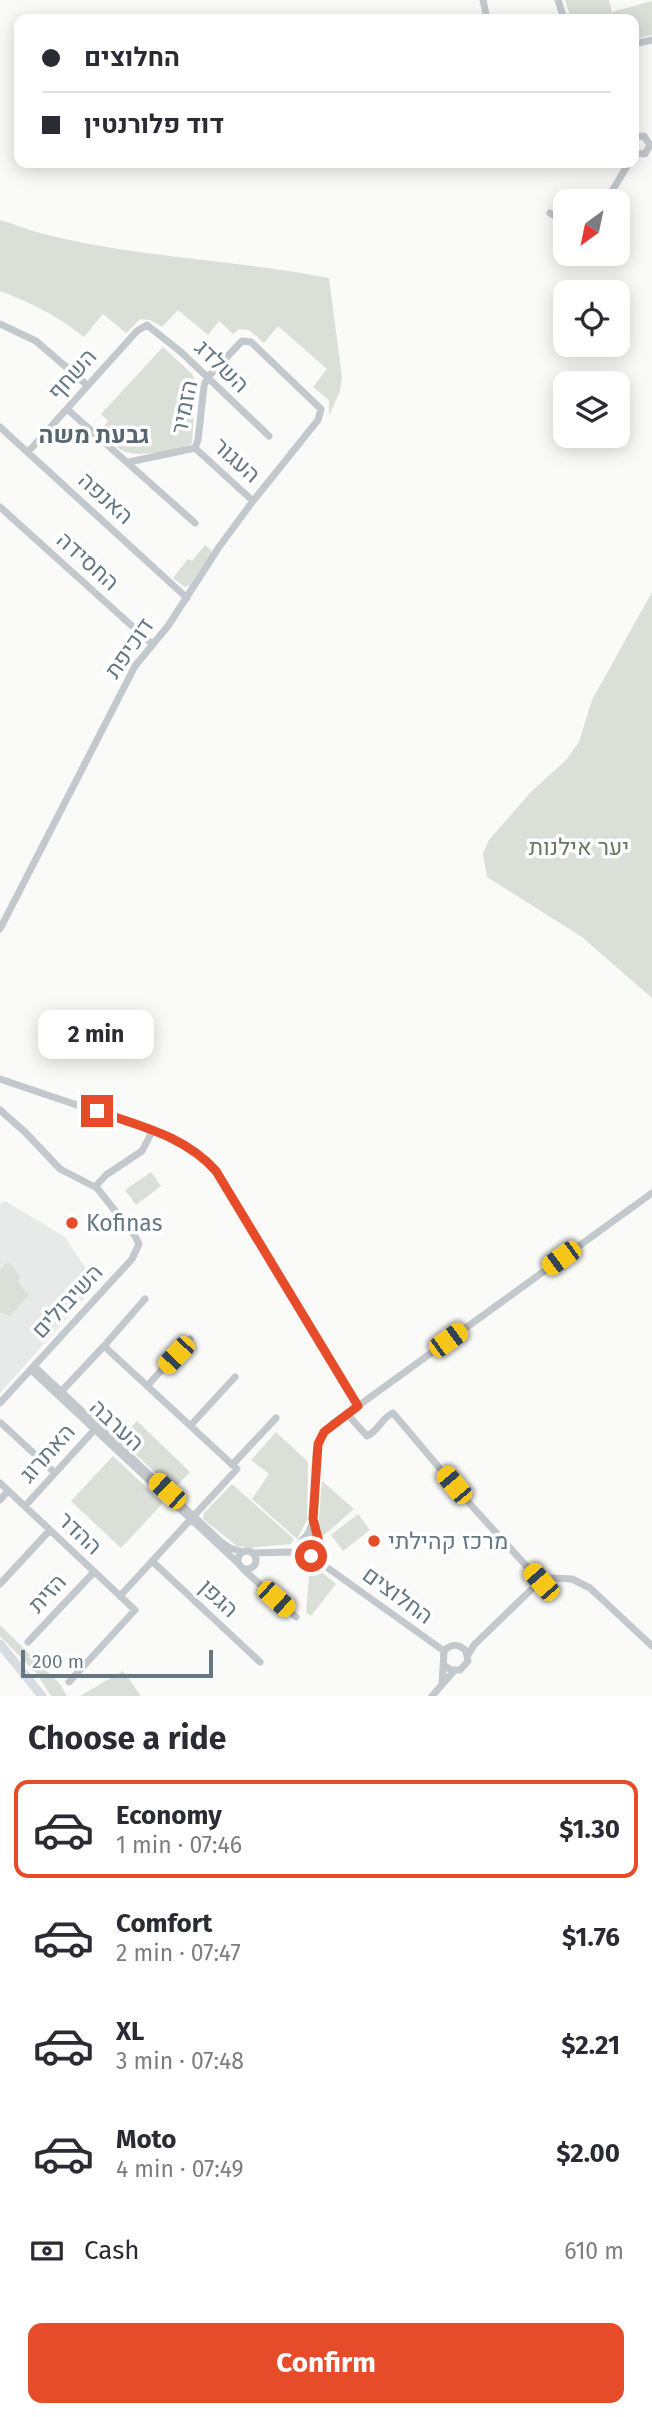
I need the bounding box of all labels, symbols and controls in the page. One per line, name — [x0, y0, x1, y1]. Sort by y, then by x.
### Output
text: החלוצים — [84, 42, 180, 73]
text: דוד פלורנטין — [84, 109, 224, 140]
north arrow — [553, 189, 630, 266]
map controls — [553, 189, 630, 448]
button: locate — [553, 280, 630, 357]
street label: השלדג — [189, 334, 255, 398]
street label: השחף — [42, 343, 102, 405]
button: layers — [553, 371, 630, 448]
street label: הזמיר — [165, 377, 203, 437]
district label: גבעת משה — [38, 421, 150, 449]
street label: העגור — [208, 432, 266, 488]
street label: האנפה — [73, 466, 139, 530]
street label: החסידה — [51, 526, 125, 596]
street label: דוכיפת — [98, 613, 160, 683]
park label: יער אילנות — [529, 833, 629, 861]
callout: 2 min — [39, 1010, 155, 1058]
text: 2 min — [68, 1020, 124, 1048]
route end — [81, 1095, 113, 1127]
place label: Kofinas — [86, 1209, 162, 1237]
marker: Kofinas — [64, 1215, 80, 1231]
car — [538, 1237, 585, 1279]
street label: השיבולים — [26, 1258, 108, 1344]
car — [425, 1319, 472, 1361]
car — [154, 1332, 199, 1378]
street label: הערבה — [84, 1393, 150, 1457]
street label: האתרוג — [13, 1418, 81, 1488]
car — [433, 1462, 476, 1508]
car — [145, 1469, 190, 1513]
street label: ההדר — [52, 1506, 108, 1560]
place label: מרכז קהילתי — [388, 1527, 508, 1555]
marker: מרכז קהילתי — [366, 1533, 382, 1549]
route start — [295, 1540, 327, 1572]
car — [520, 1559, 563, 1605]
street label: החלוצים — [357, 1560, 439, 1630]
street label: הזית — [22, 1568, 72, 1618]
street label: הגפן — [194, 1573, 244, 1623]
car — [254, 1577, 299, 1621]
scale bar — [21, 1647, 214, 1679]
text: 200 m — [32, 1650, 84, 1673]
text: Choose a ride — [28, 1719, 226, 1757]
icon: car — [32, 1798, 95, 1861]
text: Economy — [116, 1800, 222, 1831]
text: $1.30 — [559, 1814, 620, 1845]
text: 1 min · 07:46 — [116, 1831, 242, 1859]
icon: car — [32, 1906, 95, 1969]
text: Comfort — [116, 1908, 212, 1939]
text: $1.76 — [562, 1922, 620, 1953]
text: 2 min · 07:47 — [116, 1939, 241, 1967]
icon: car — [32, 2014, 95, 2077]
text: XL — [116, 2016, 144, 2047]
text: $2.21 — [561, 2030, 620, 2061]
text: 3 min · 07:48 — [116, 2047, 244, 2075]
icon: car — [32, 2122, 95, 2185]
text: Moto — [116, 2124, 176, 2155]
text: $2.00 — [556, 2138, 620, 2169]
text: 4 min · 07:49 — [116, 2155, 244, 2183]
icon: cash — [28, 2232, 66, 2270]
text: Cash — [84, 2235, 140, 2266]
text: 610 m — [564, 2237, 624, 2265]
button: Confirm — [28, 2323, 624, 2403]

